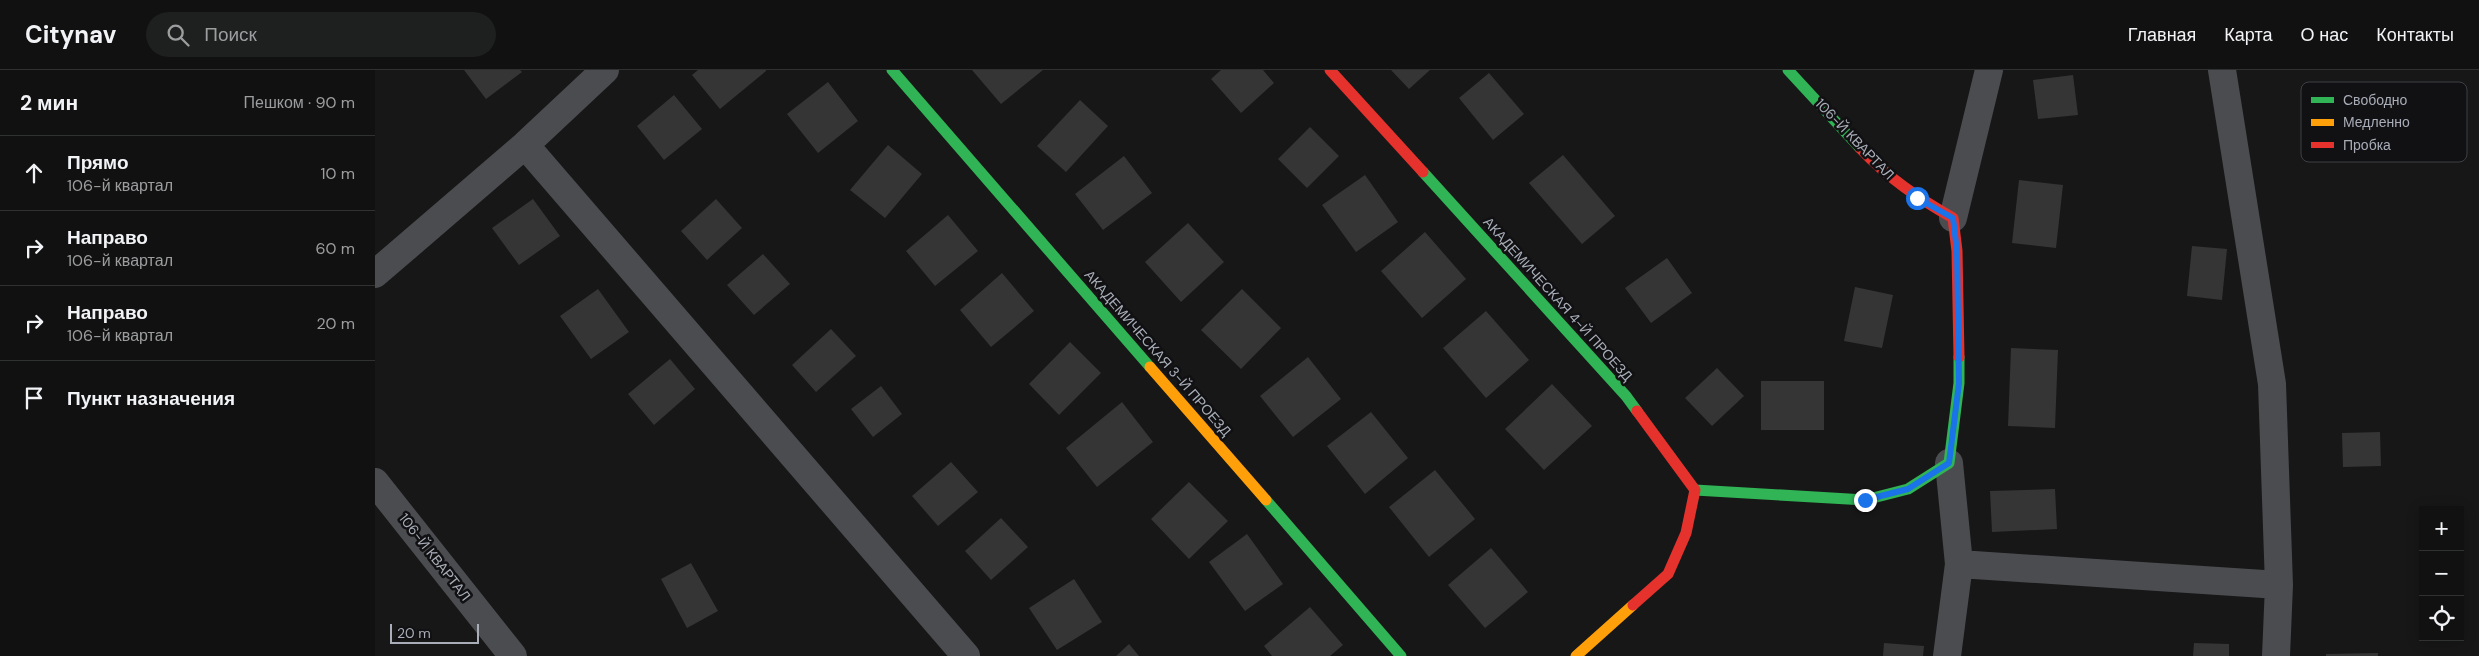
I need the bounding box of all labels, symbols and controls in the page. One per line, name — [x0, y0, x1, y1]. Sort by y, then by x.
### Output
search box — [146, 12, 496, 57]
text: Citynav — [25, 19, 116, 50]
icon: search — [164, 21, 192, 49]
text: Поиск — [204, 22, 257, 47]
text: Главная — [2128, 23, 2196, 47]
text: Карта — [2224, 23, 2273, 47]
text: О нас — [2301, 23, 2348, 47]
text: Контакты — [2376, 23, 2454, 47]
legend — [2301, 82, 2467, 162]
text: 2 мин — [20, 89, 78, 117]
text: Свободно — [2343, 91, 2408, 109]
text: Пешком · 90 m — [244, 92, 355, 113]
street label: 106-Й КВАРТАЛ — [1812, 95, 1898, 183]
text: Медленно — [2343, 113, 2410, 131]
text: Пробка — [2343, 136, 2391, 154]
text: Прямо — [67, 150, 129, 175]
icon: ahead — [20, 159, 48, 187]
text: 10 m — [321, 163, 355, 184]
text: 106-й квартал — [67, 175, 173, 196]
route start — [1906, 187, 1929, 210]
street label: АКАДЕМИЧЕСКАЯ 4-Й ПРОЕЗД — [1479, 213, 1637, 385]
text: Направо — [67, 225, 148, 250]
icon: right — [20, 234, 48, 262]
text: 60 m — [315, 238, 355, 259]
text: 106-й квартал — [67, 250, 173, 271]
street label: АКАДЕМИЧЕСКАЯ 3-Й ПРОЕЗД — [1081, 266, 1236, 440]
text: Направо — [67, 300, 148, 325]
icon: right — [20, 309, 48, 337]
text: 20 m — [316, 313, 355, 334]
text: 106-й квартал — [67, 325, 173, 346]
icon: arrive — [20, 384, 48, 412]
text: Пункт назначения — [67, 386, 235, 411]
route end — [1854, 489, 1877, 512]
map controls — [2419, 506, 2464, 641]
button: + — [2419, 506, 2464, 551]
street label: 106-Й КВАРТАЛ — [395, 510, 475, 604]
button: − — [2419, 551, 2464, 596]
button: locate — [2419, 596, 2464, 641]
scale bar — [390, 621, 479, 644]
text: 20 m — [397, 624, 431, 642]

